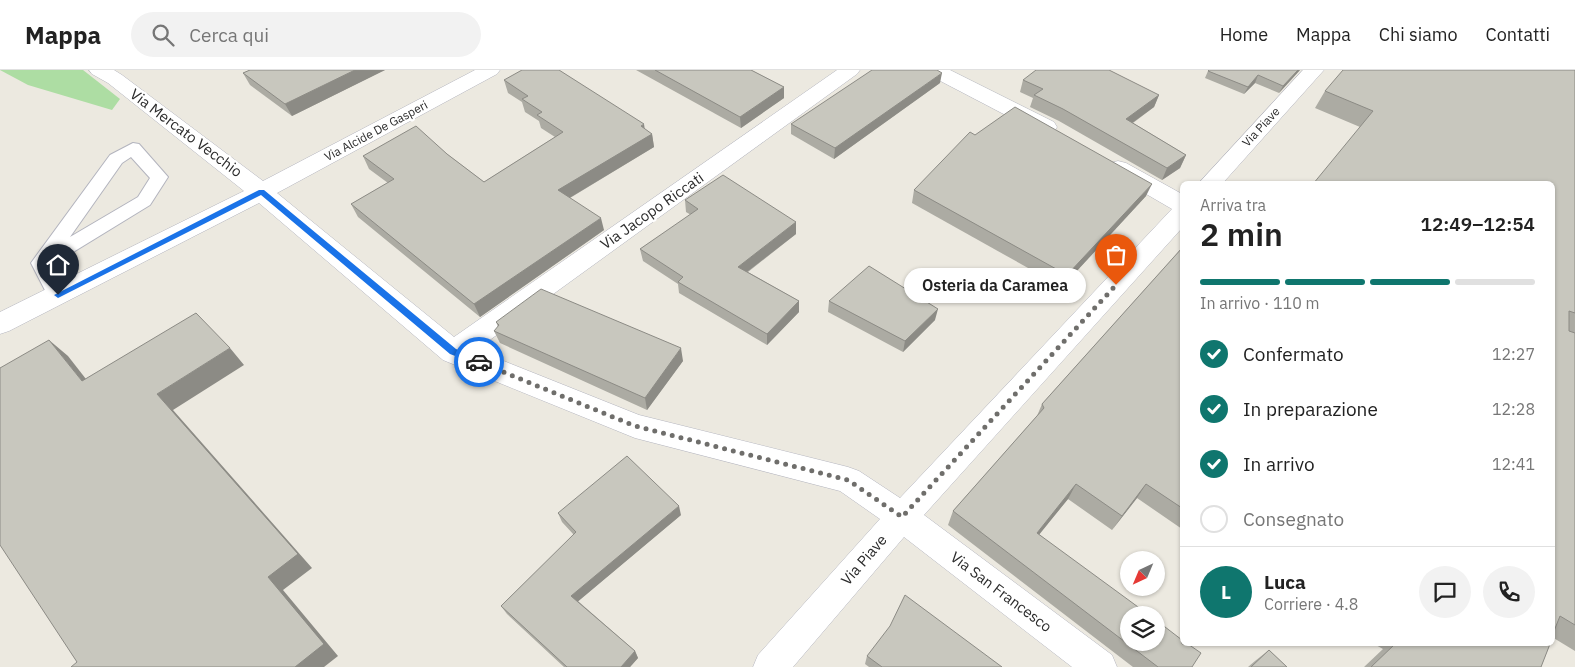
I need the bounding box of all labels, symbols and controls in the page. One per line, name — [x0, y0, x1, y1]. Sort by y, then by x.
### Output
search box — [131, 12, 481, 57]
text: Mappa — [25, 19, 101, 51]
icon: search — [149, 21, 177, 49]
text: Cerca qui — [189, 23, 269, 47]
text: Home — [1220, 23, 1268, 46]
text: Mappa — [1296, 23, 1351, 46]
text: Chi siamo — [1379, 23, 1458, 46]
text: Contatti — [1486, 23, 1550, 46]
street label: Via Mercato Vecchio — [126, 84, 246, 181]
street label: Via Alcide De Gasperi — [322, 97, 430, 164]
street label: Via Piave — [1239, 103, 1283, 150]
street label: Via Jacopo Riccati — [596, 168, 707, 253]
text: Arriva tra — [1200, 195, 1266, 215]
text: 12:49–12:54 — [1421, 212, 1535, 236]
text: 2 min — [1200, 213, 1283, 255]
pin — [1095, 234, 1137, 285]
icon: bag — [1102, 241, 1130, 269]
pin — [37, 244, 79, 295]
icon: home — [44, 251, 72, 279]
callout: Osteria da Caramea — [904, 268, 1086, 302]
text: Osteria da Caramea — [922, 275, 1068, 295]
text: In arrivo · 110 m — [1200, 293, 1320, 313]
courier — [454, 337, 504, 387]
icon: check — [1200, 340, 1228, 368]
text: Confermato — [1243, 342, 1344, 366]
text: 12:27 — [1492, 344, 1535, 364]
icon: car — [465, 348, 493, 376]
icon: check — [1200, 395, 1228, 423]
text: In preparazione — [1243, 397, 1378, 421]
text: 12:28 — [1492, 399, 1535, 419]
icon: check — [1200, 450, 1228, 478]
text: In arrivo — [1243, 452, 1315, 476]
text: 12:41 — [1492, 454, 1535, 474]
text: Consegnato — [1243, 507, 1344, 531]
street label: Via Piave — [837, 531, 891, 589]
street label: Via San Francesco — [947, 547, 1056, 636]
north arrow — [1120, 551, 1165, 596]
map controls — [1120, 551, 1165, 651]
button: chat — [1419, 566, 1471, 618]
button: phone — [1483, 566, 1535, 618]
text: Luca — [1264, 570, 1306, 594]
text: L — [1221, 580, 1231, 604]
text: Corriere · 4.8 — [1264, 594, 1358, 614]
button: layers — [1120, 606, 1165, 651]

